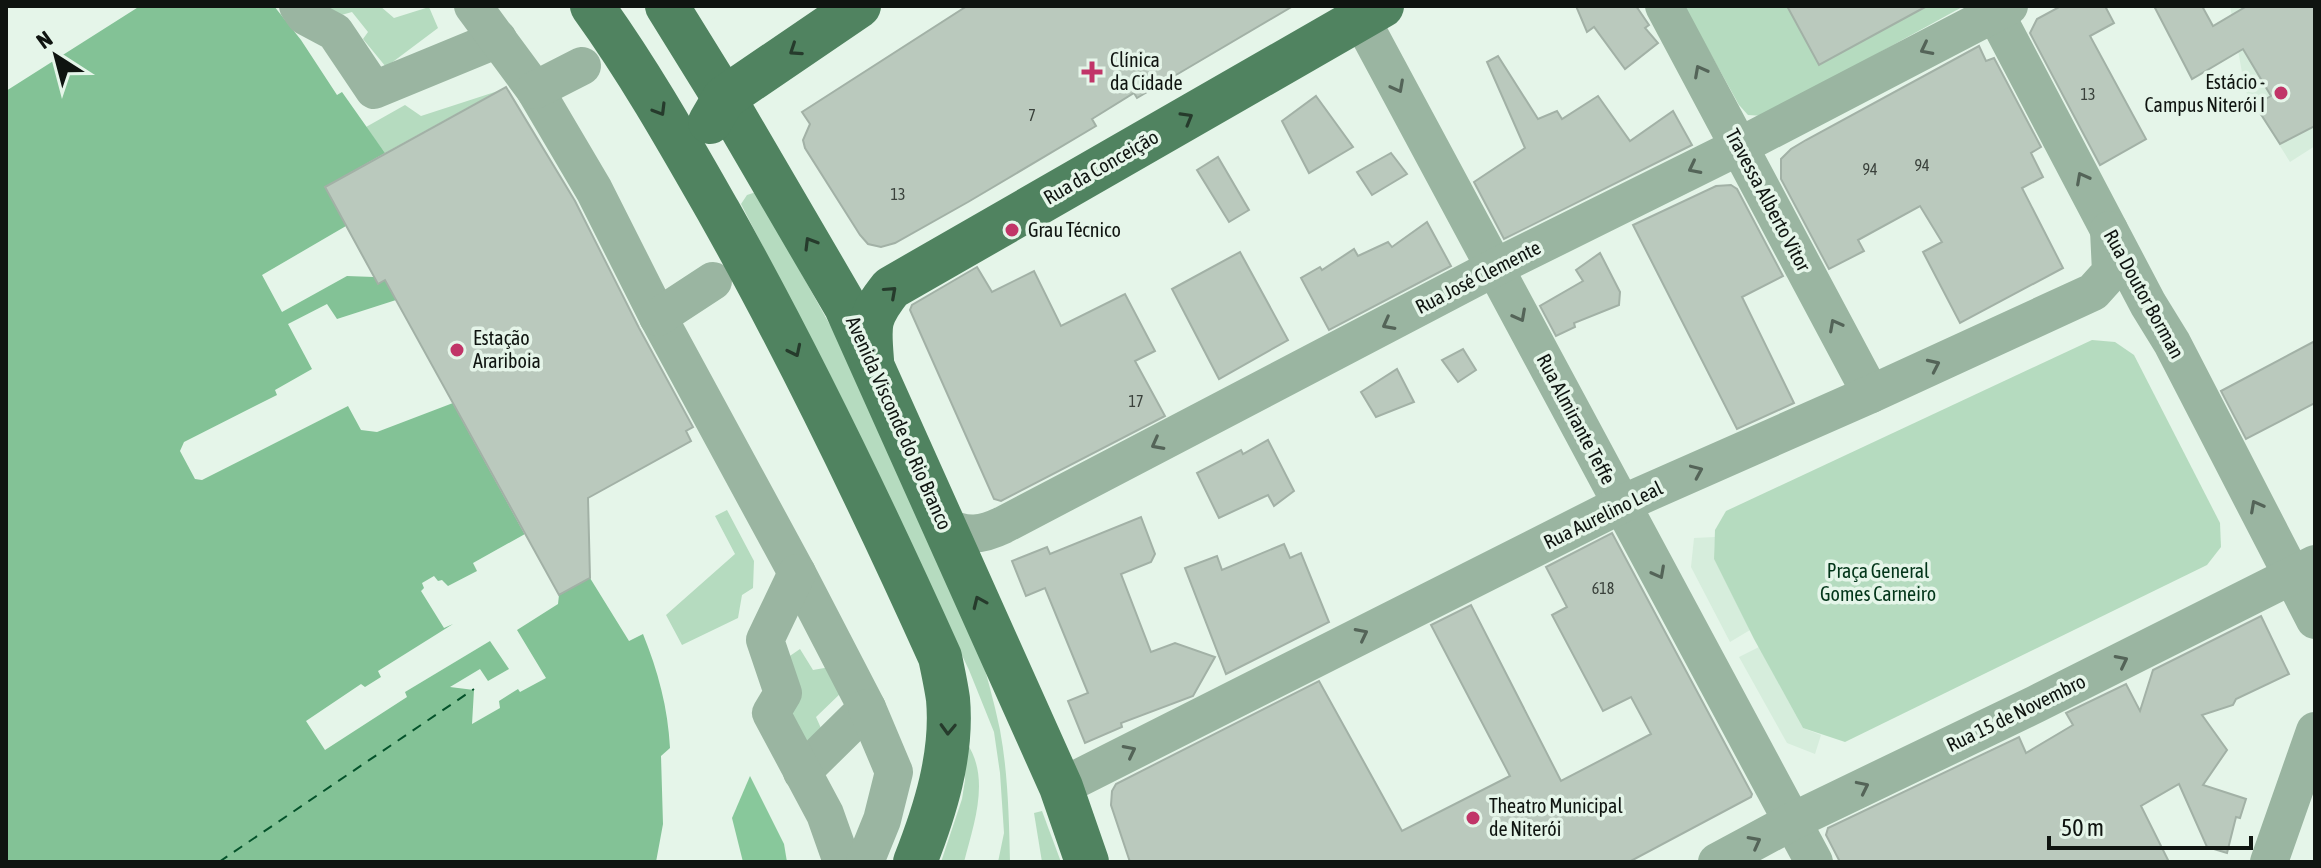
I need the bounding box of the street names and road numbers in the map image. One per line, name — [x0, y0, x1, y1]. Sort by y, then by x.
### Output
street label: Rua da Conceição — [1039, 124, 1162, 209]
street label: Travessa Alberto Vitor — [1721, 125, 1816, 276]
street label: Rua Doutor Borman — [2100, 225, 2189, 362]
street label: Rua José Clemente — [1411, 235, 1544, 318]
street label: Avenida Visconde do Rio Branco — [842, 313, 957, 533]
street label: Rua Almirante Teffe — [1532, 350, 1620, 488]
street label: Rua Aurelino Leal — [1540, 476, 1667, 553]
street label: Rua 15 de Novembro — [1943, 669, 2089, 756]

